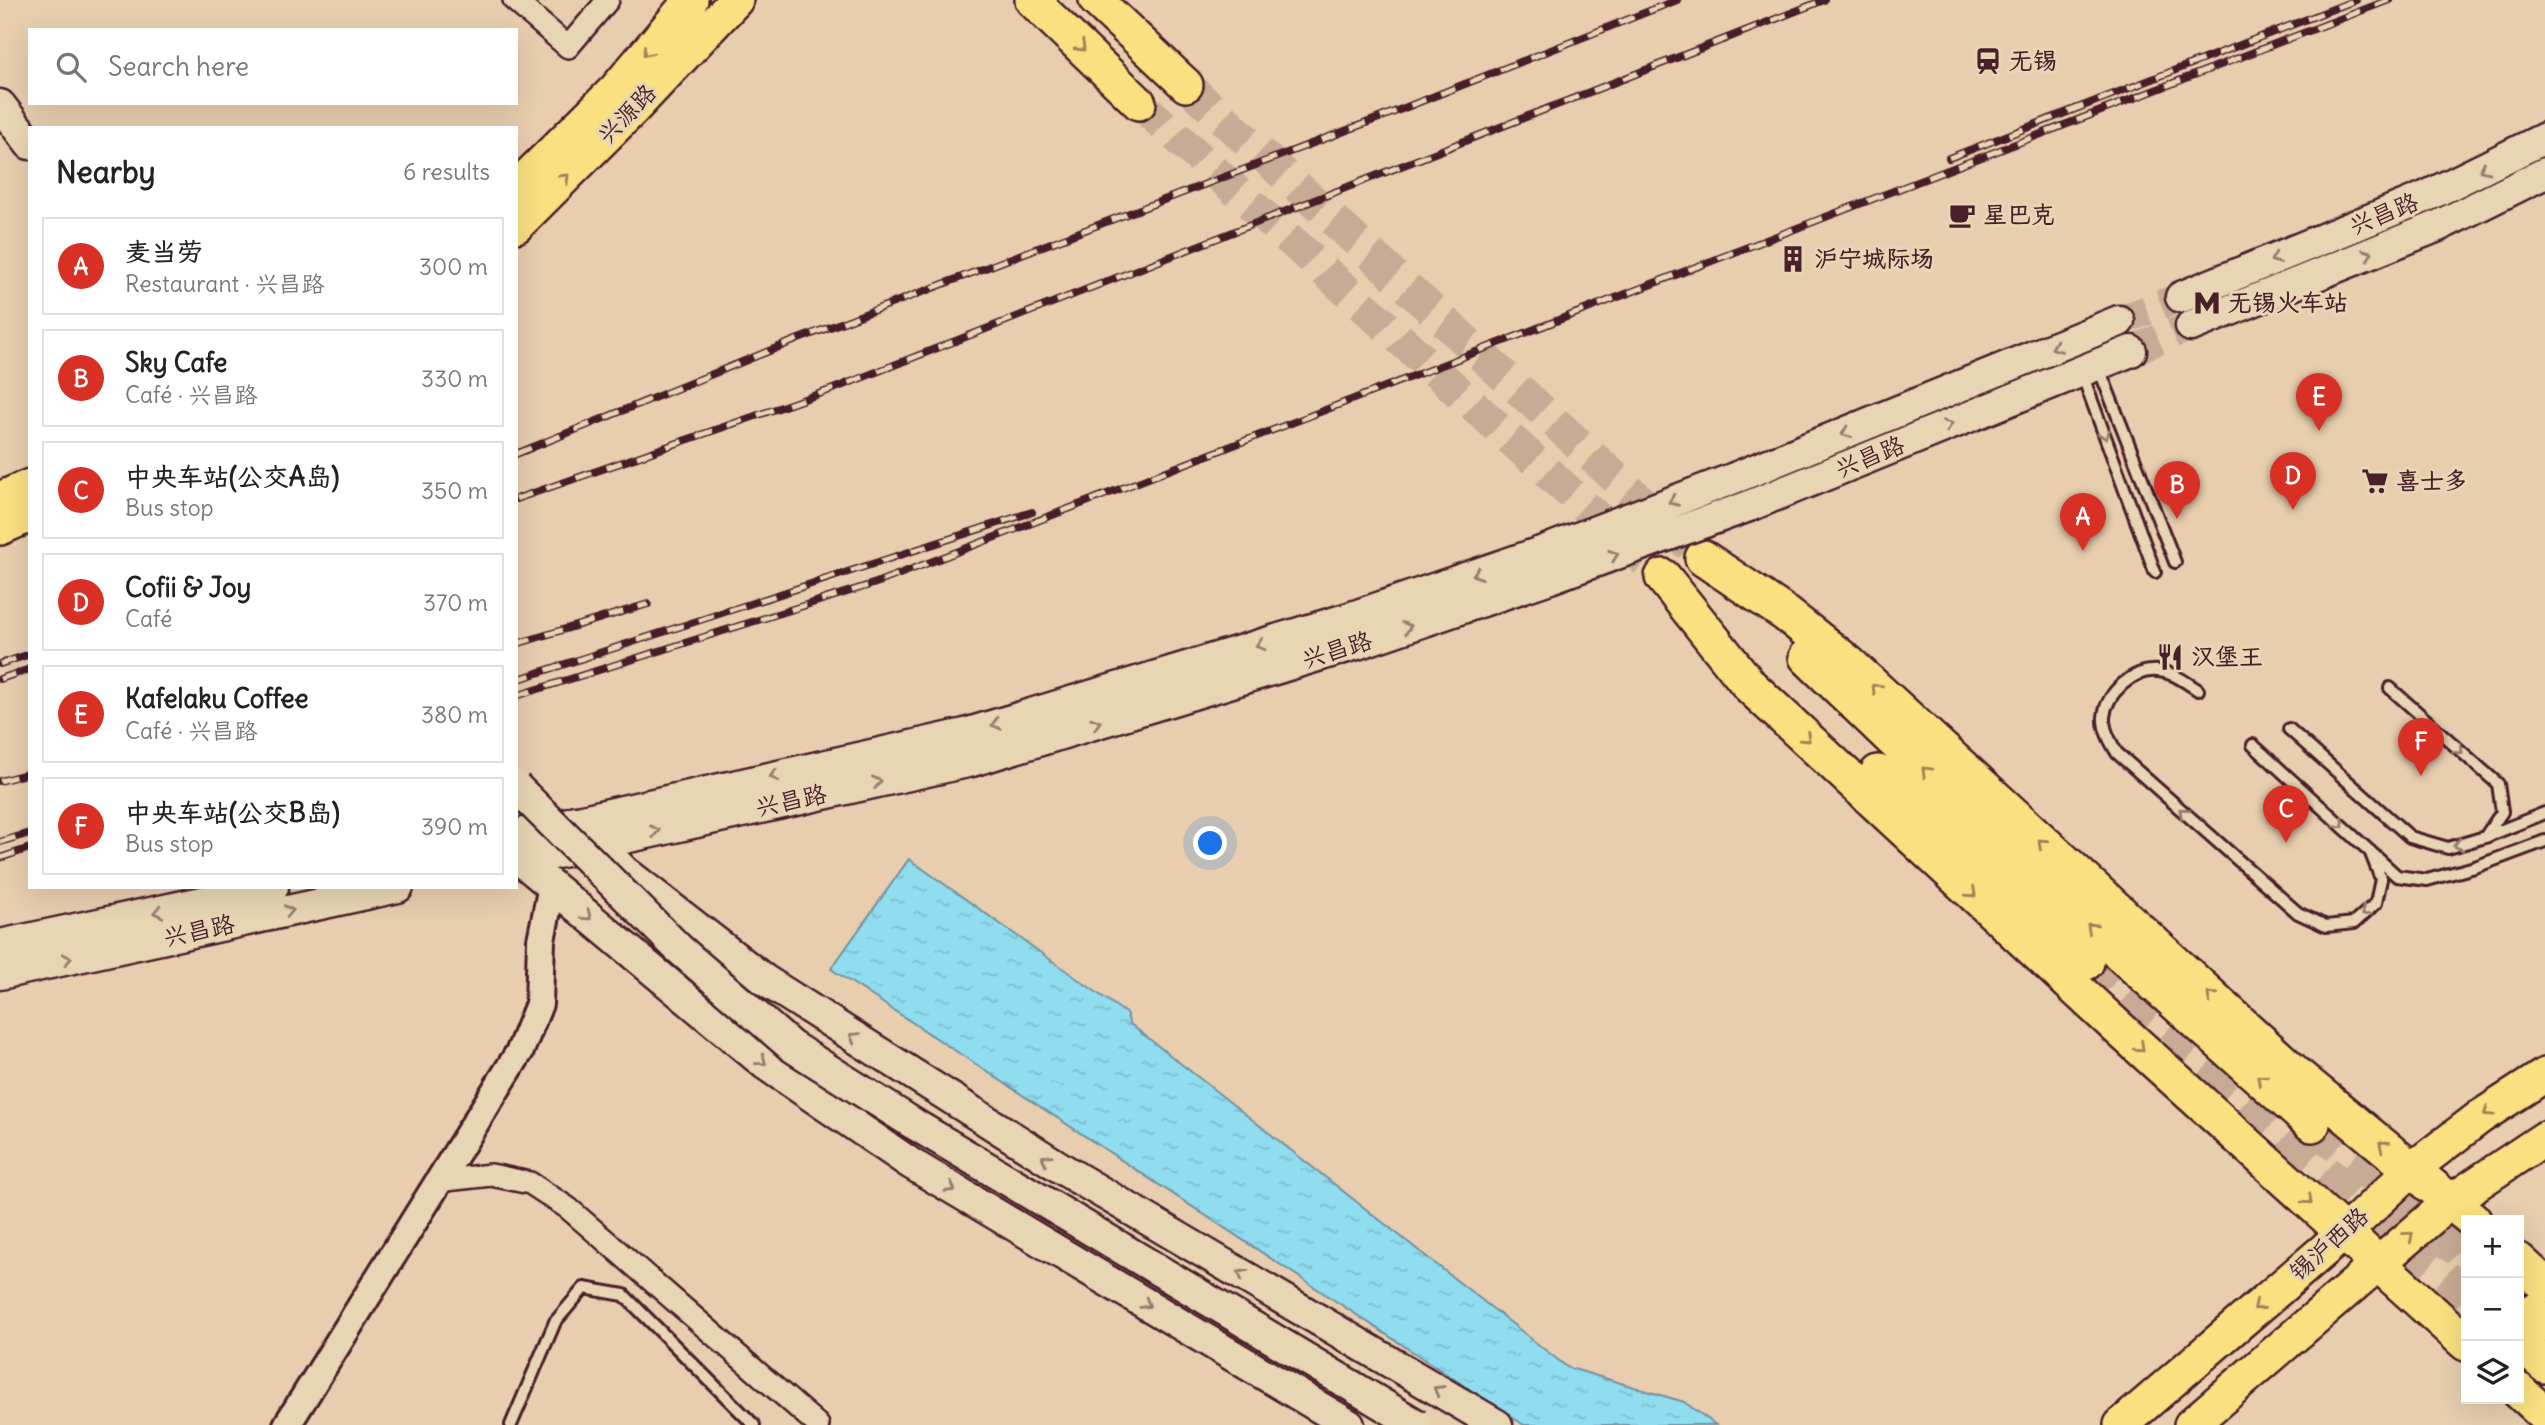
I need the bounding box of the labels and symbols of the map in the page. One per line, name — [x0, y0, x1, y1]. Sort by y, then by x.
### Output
one-way arrow — [1073, 39, 1086, 52]
one-way arrow — [643, 44, 655, 57]
place label: 无锡 — [2009, 45, 2057, 75]
station icon: 无锡 — [1973, 46, 2003, 76]
street label: 兴源路 — [590, 77, 662, 150]
one-way arrow — [2479, 160, 2491, 174]
one-way arrow — [556, 173, 569, 186]
street label: 兴昌路 — [2345, 186, 2423, 240]
place label: 星巴克 — [1983, 199, 2055, 229]
cafe icon: 星巴克 — [1947, 200, 1977, 230]
place label: 沪宁城际场 — [1814, 243, 1934, 273]
building icon: 沪宁城际场 — [1778, 244, 1808, 274]
one-way arrow — [2361, 249, 2373, 263]
one-way arrow — [2270, 250, 2282, 264]
place label: 无锡火车站 — [2228, 287, 2348, 317]
metro station icon: 无锡火车站 — [2192, 288, 2222, 318]
one-way arrow — [2051, 339, 2064, 353]
pin: E — [2296, 373, 2342, 431]
one-way arrow — [1941, 419, 1954, 433]
one-way arrow — [1840, 425, 1853, 439]
street label: 兴昌路 — [1831, 429, 1909, 483]
one-way arrow — [2096, 429, 2110, 441]
pin: D — [2270, 452, 2316, 510]
pin: B — [2154, 461, 2200, 519]
place label: 喜士多 — [2396, 465, 2468, 495]
supermarket icon: 喜士多 — [2360, 466, 2390, 496]
one-way arrow — [1668, 493, 1680, 507]
pin: A — [2060, 493, 2106, 551]
one-way arrow — [1608, 549, 1620, 563]
one-way arrow — [1471, 566, 1483, 580]
one-way arrow — [1401, 621, 1413, 635]
street label: 兴昌路 — [1298, 624, 1376, 674]
one-way arrow — [1255, 636, 1267, 651]
place label: 汉堡王 — [2191, 641, 2263, 671]
restaurant icon: 汉堡王 — [2155, 642, 2185, 672]
one-way arrow — [1871, 684, 1884, 697]
one-way arrow — [990, 716, 1002, 731]
one-way arrow — [1090, 717, 1102, 732]
pin: F — [2398, 718, 2444, 776]
one-way arrow — [1797, 729, 1810, 742]
one-way arrow — [2451, 742, 2464, 754]
one-way arrow — [1921, 766, 1934, 779]
one-way arrow — [768, 768, 780, 783]
one-way arrow — [871, 776, 883, 791]
street label: 兴昌路 — [752, 778, 829, 822]
pin: C — [2263, 785, 2309, 843]
one-way arrow — [2178, 808, 2191, 820]
one-way arrow — [2332, 815, 2345, 828]
one-way arrow — [649, 825, 661, 840]
your location — [1193, 826, 1227, 860]
one-way arrow — [2452, 836, 2464, 851]
one-way arrow — [2037, 839, 2050, 852]
one-way arrow — [1964, 884, 1977, 897]
one-way arrow — [152, 903, 164, 918]
one-way arrow — [2360, 904, 2373, 917]
one-way arrow — [283, 905, 295, 919]
one-way arrow — [579, 907, 592, 920]
street label: 兴昌路 — [160, 908, 237, 952]
one-way arrow — [2086, 923, 2099, 935]
one-way arrow — [61, 953, 73, 968]
one-way arrow — [2206, 992, 2219, 1005]
one-way arrow — [849, 1032, 862, 1045]
one-way arrow — [2132, 1038, 2145, 1051]
one-way arrow — [754, 1052, 767, 1065]
one-way arrow — [2256, 1075, 2269, 1087]
one-way arrow — [2483, 1104, 2496, 1117]
one-way arrow — [2378, 1141, 2391, 1153]
one-way arrow — [1041, 1154, 1054, 1167]
one-way arrow — [943, 1180, 956, 1193]
one-way arrow — [2300, 1192, 2313, 1204]
street label: 锡沪西路 — [2283, 1200, 2374, 1287]
one-way arrow — [2400, 1232, 2413, 1244]
one-way arrow — [1237, 1270, 1250, 1283]
one-way arrow — [1139, 1296, 1152, 1309]
one-way arrow — [2254, 1298, 2267, 1310]
one-way arrow — [1433, 1385, 1446, 1398]

